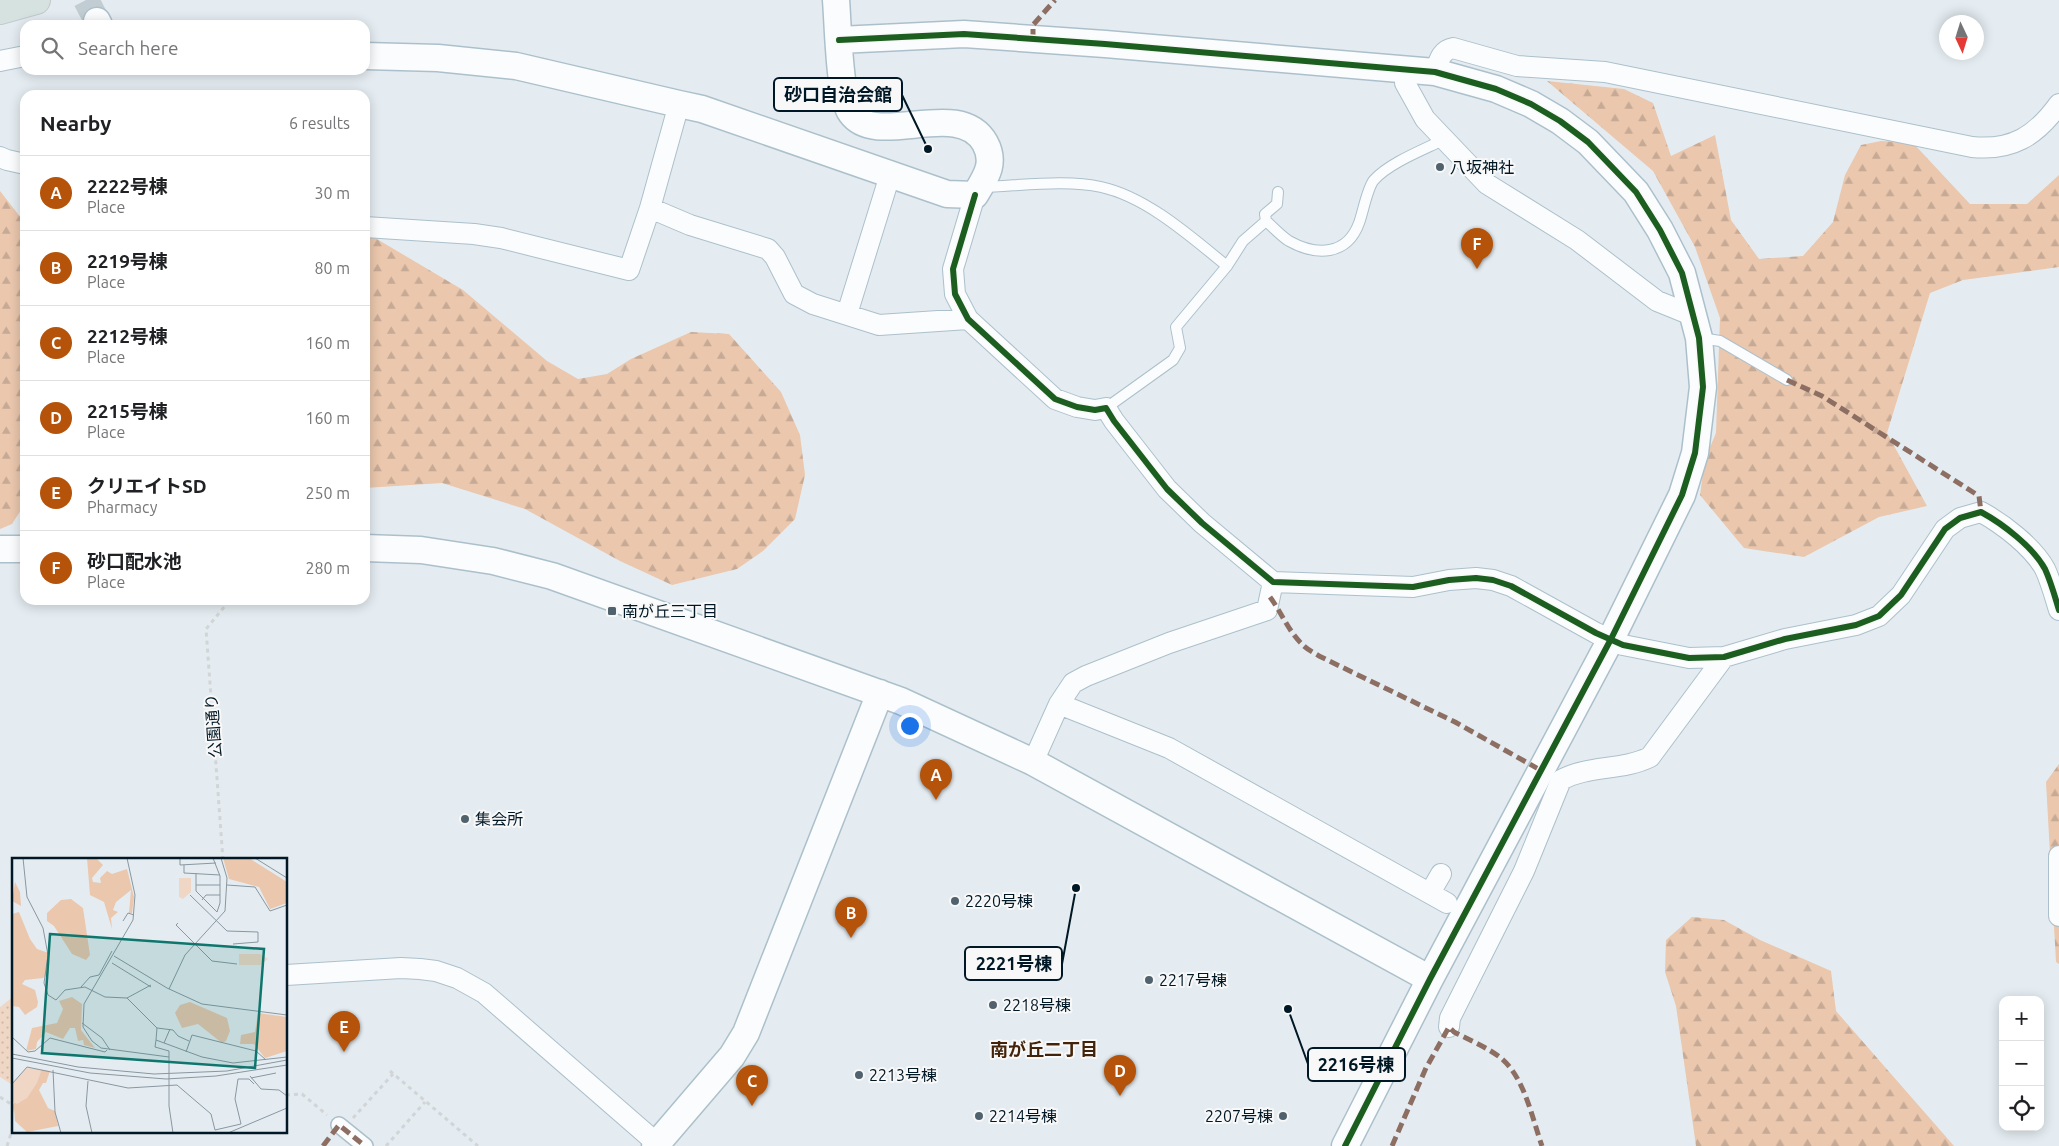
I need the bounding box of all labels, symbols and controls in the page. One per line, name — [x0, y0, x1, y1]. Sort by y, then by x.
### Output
north arrow — [1939, 15, 1984, 60]
search box — [20, 20, 370, 75]
icon: search — [38, 34, 66, 62]
text: Search here — [78, 37, 178, 59]
callout: 砂口自治会館 — [774, 78, 902, 111]
text: 砂口自治会館 — [784, 84, 892, 104]
text: Nearby — [40, 111, 111, 135]
text: 6 results — [289, 114, 350, 132]
place label: 八坂神社 — [1450, 158, 1514, 176]
marker: 八坂神社 — [1434, 161, 1446, 173]
text: 2222号棟 — [87, 175, 168, 197]
text: A — [50, 184, 62, 202]
text: 30 m — [314, 184, 350, 202]
text: Place — [87, 198, 125, 216]
pin: F — [1461, 228, 1493, 269]
text: 2219号棟 — [87, 250, 168, 272]
text: B — [51, 259, 61, 277]
text: 80 m — [314, 259, 350, 277]
text: Place — [87, 273, 125, 291]
text: 2212号棟 — [87, 325, 168, 347]
text: C — [51, 334, 61, 352]
text: 160 m — [305, 334, 350, 352]
text: Place — [87, 348, 125, 366]
text: 2215号棟 — [87, 400, 168, 422]
text: D — [50, 409, 62, 427]
text: 160 m — [305, 409, 350, 427]
text: Place — [87, 423, 125, 441]
text: クリエイトSD — [87, 475, 207, 497]
text: E — [51, 484, 61, 502]
text: 250 m — [305, 484, 350, 502]
text: Pharmacy — [87, 498, 157, 516]
text: 砂口配水池 — [87, 550, 182, 572]
text: F — [52, 559, 61, 577]
text: 280 m — [305, 559, 350, 577]
text: Place — [87, 573, 125, 591]
place label: 南が丘三丁目 — [622, 602, 718, 620]
marker: 南が丘三丁目 — [606, 605, 618, 617]
street label: 公園通り — [202, 693, 224, 759]
your location — [897, 713, 923, 739]
pin: A — [920, 759, 952, 800]
place label: 集会所 — [475, 810, 523, 828]
marker: 集会所 — [459, 813, 471, 825]
inset map — [12, 858, 288, 1134]
place label: 2220号棟 — [965, 892, 1033, 910]
marker: 2220号棟 — [949, 895, 961, 907]
pin: B — [835, 897, 867, 938]
callout: 2221号棟 — [965, 947, 1062, 980]
text: 2221号棟 — [976, 953, 1052, 973]
place label: 2217号棟 — [1159, 971, 1227, 989]
marker: 2217号棟 — [1143, 974, 1155, 986]
place label: 2218号棟 — [1003, 996, 1071, 1014]
map controls — [1999, 996, 2044, 1131]
button: + — [1999, 996, 2044, 1041]
marker: 2218号棟 — [987, 999, 999, 1011]
pin: E — [328, 1011, 360, 1052]
district label: 南が丘二丁目 — [990, 1039, 1098, 1059]
button: − — [1999, 1041, 2044, 1086]
callout: 2216号棟 — [1308, 1048, 1405, 1081]
text: 2216号棟 — [1318, 1054, 1394, 1074]
pin: D — [1104, 1055, 1136, 1096]
pin: C — [736, 1065, 768, 1106]
place label: 2213号棟 — [869, 1066, 937, 1084]
marker: 2213号棟 — [853, 1069, 865, 1081]
button: locate — [1999, 1086, 2044, 1131]
place label: 2214号棟 — [989, 1107, 1057, 1125]
place label: 2207号棟 — [1205, 1107, 1273, 1125]
marker: 2214号棟 — [973, 1110, 985, 1122]
marker: 2207号棟 — [1277, 1110, 1289, 1122]

